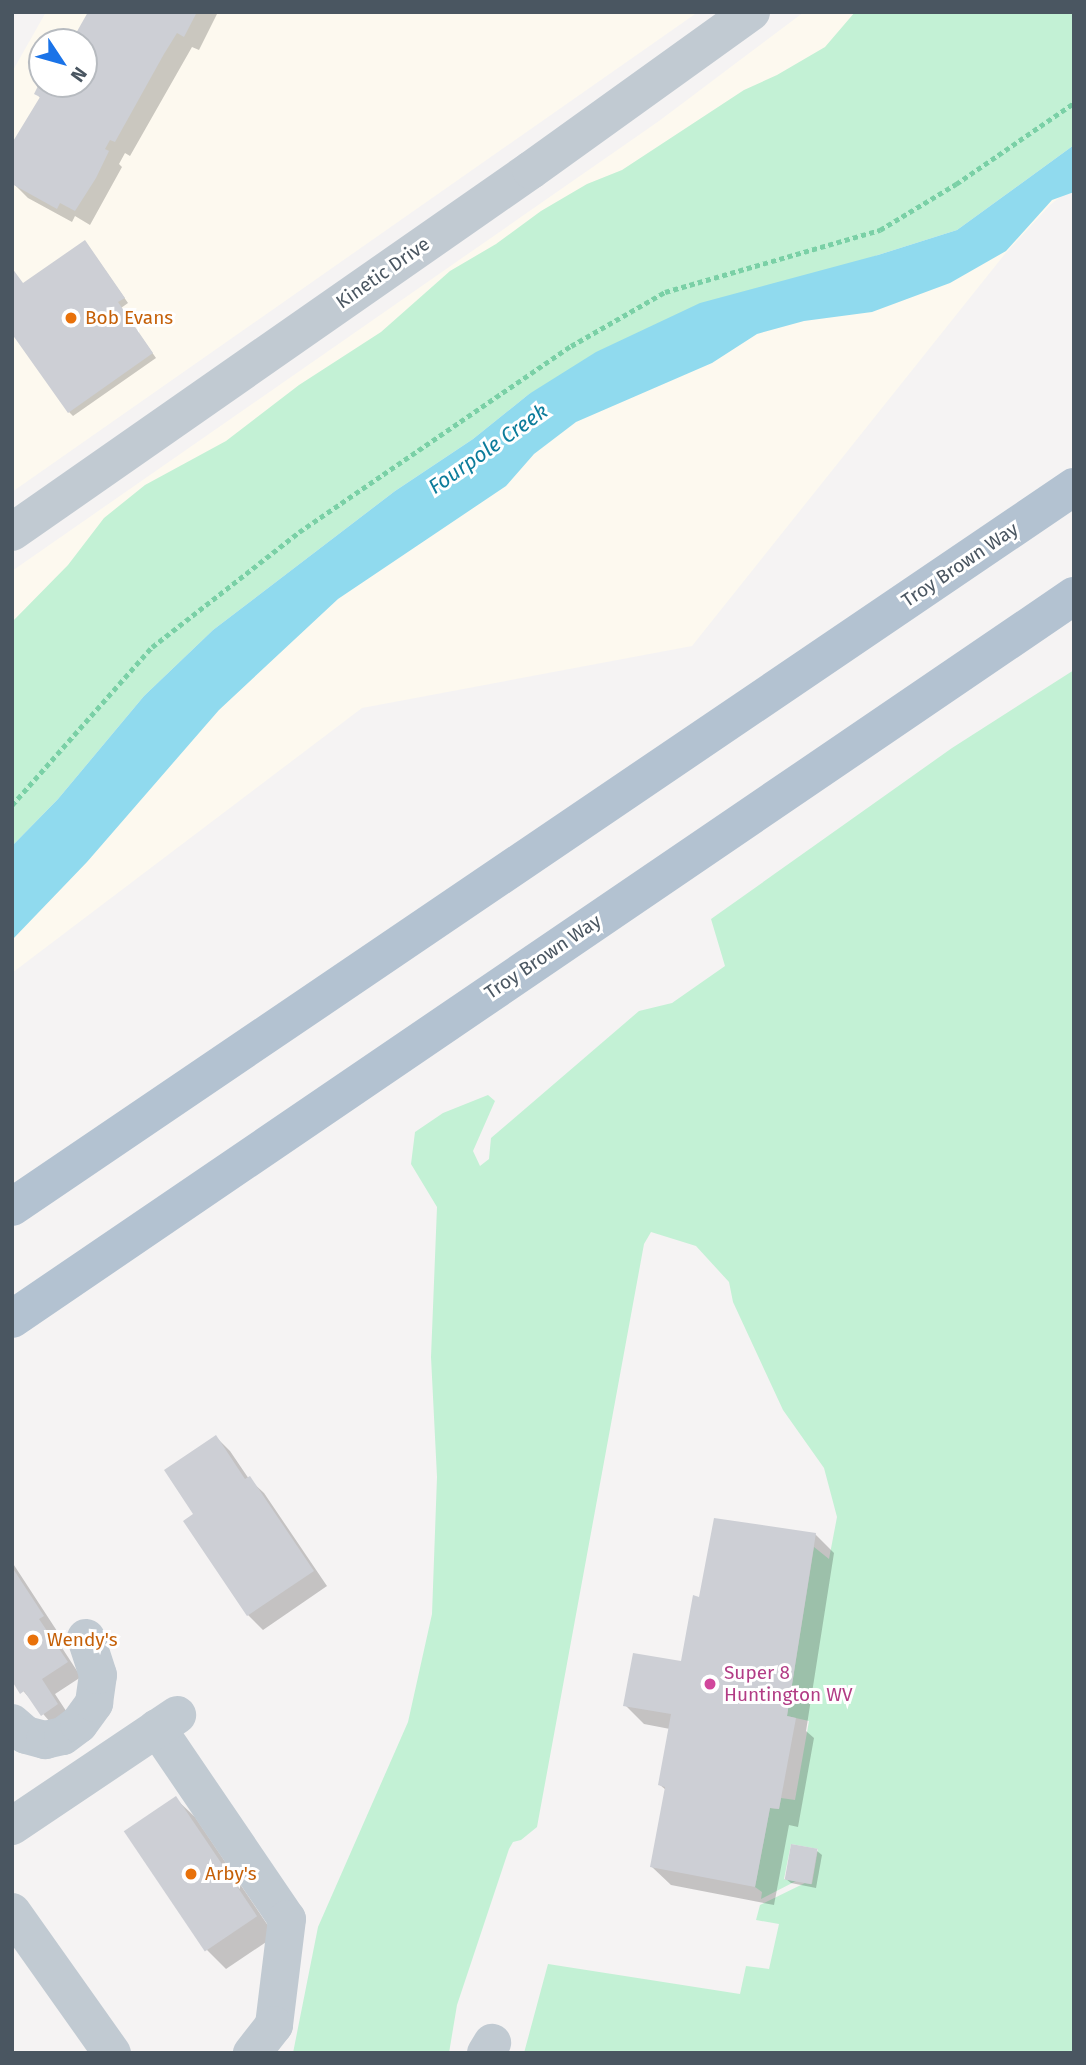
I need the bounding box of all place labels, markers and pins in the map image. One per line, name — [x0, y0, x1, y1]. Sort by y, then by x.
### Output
place label: Bob Evans — [85, 307, 173, 329]
marker: Bob Evans — [63, 310, 79, 326]
place label: Wendy's — [47, 1629, 118, 1651]
marker: Wendy's — [25, 1632, 41, 1648]
place label: Super 8 Huntington WV — [724, 1662, 852, 1706]
marker: Super 8 Huntington WV — [702, 1676, 718, 1692]
place label: Arby's — [205, 1863, 257, 1885]
marker: Arby's — [183, 1866, 199, 1882]

